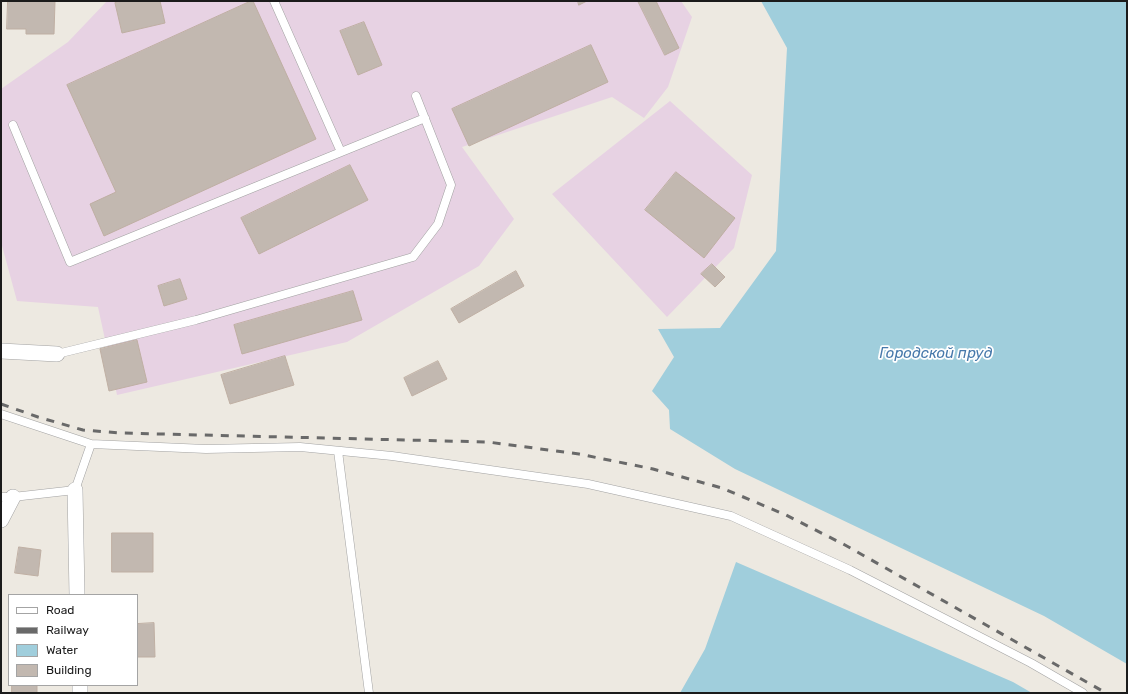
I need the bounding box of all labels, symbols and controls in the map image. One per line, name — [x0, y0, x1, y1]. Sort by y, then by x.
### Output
water label: Городской пруд — [880, 345, 992, 363]
legend — [8, 594, 138, 686]
text: Road — [46, 603, 74, 617]
text: Railway — [46, 623, 89, 637]
text: Water — [46, 643, 78, 657]
text: Building — [46, 663, 92, 677]

